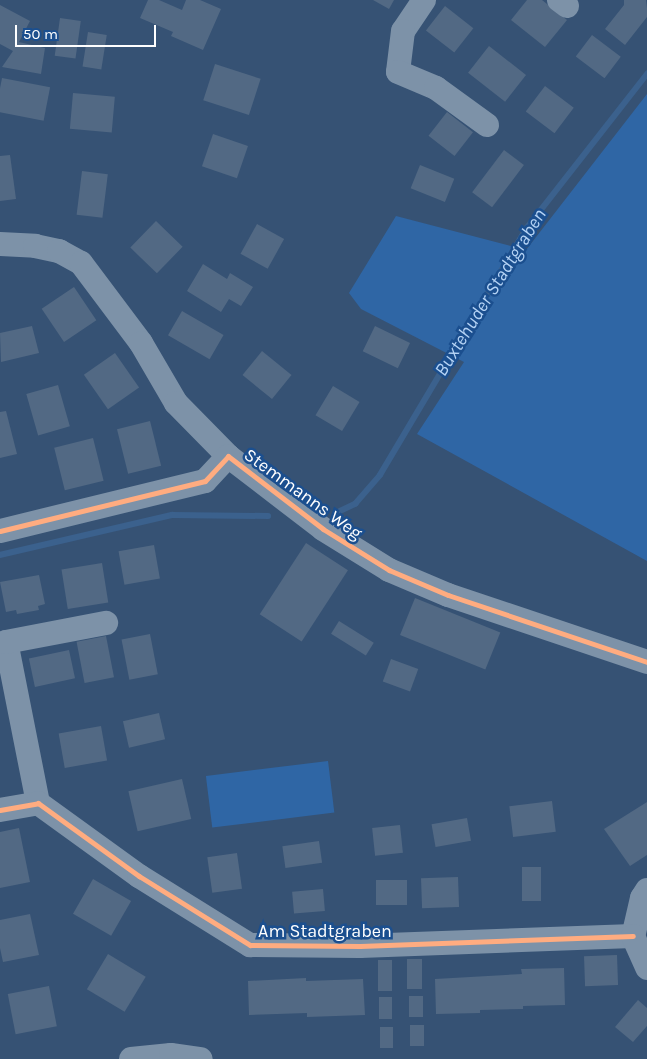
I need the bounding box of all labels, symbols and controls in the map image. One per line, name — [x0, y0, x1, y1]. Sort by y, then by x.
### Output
scale bar — [18, 15, 159, 47]
text: 50 m — [23, 25, 58, 43]
water label: Buxtehuder Stadtgraben — [430, 205, 552, 381]
street label: Stemmanns Weg — [240, 444, 366, 544]
street label: Am Stadtgraben — [258, 920, 392, 942]

